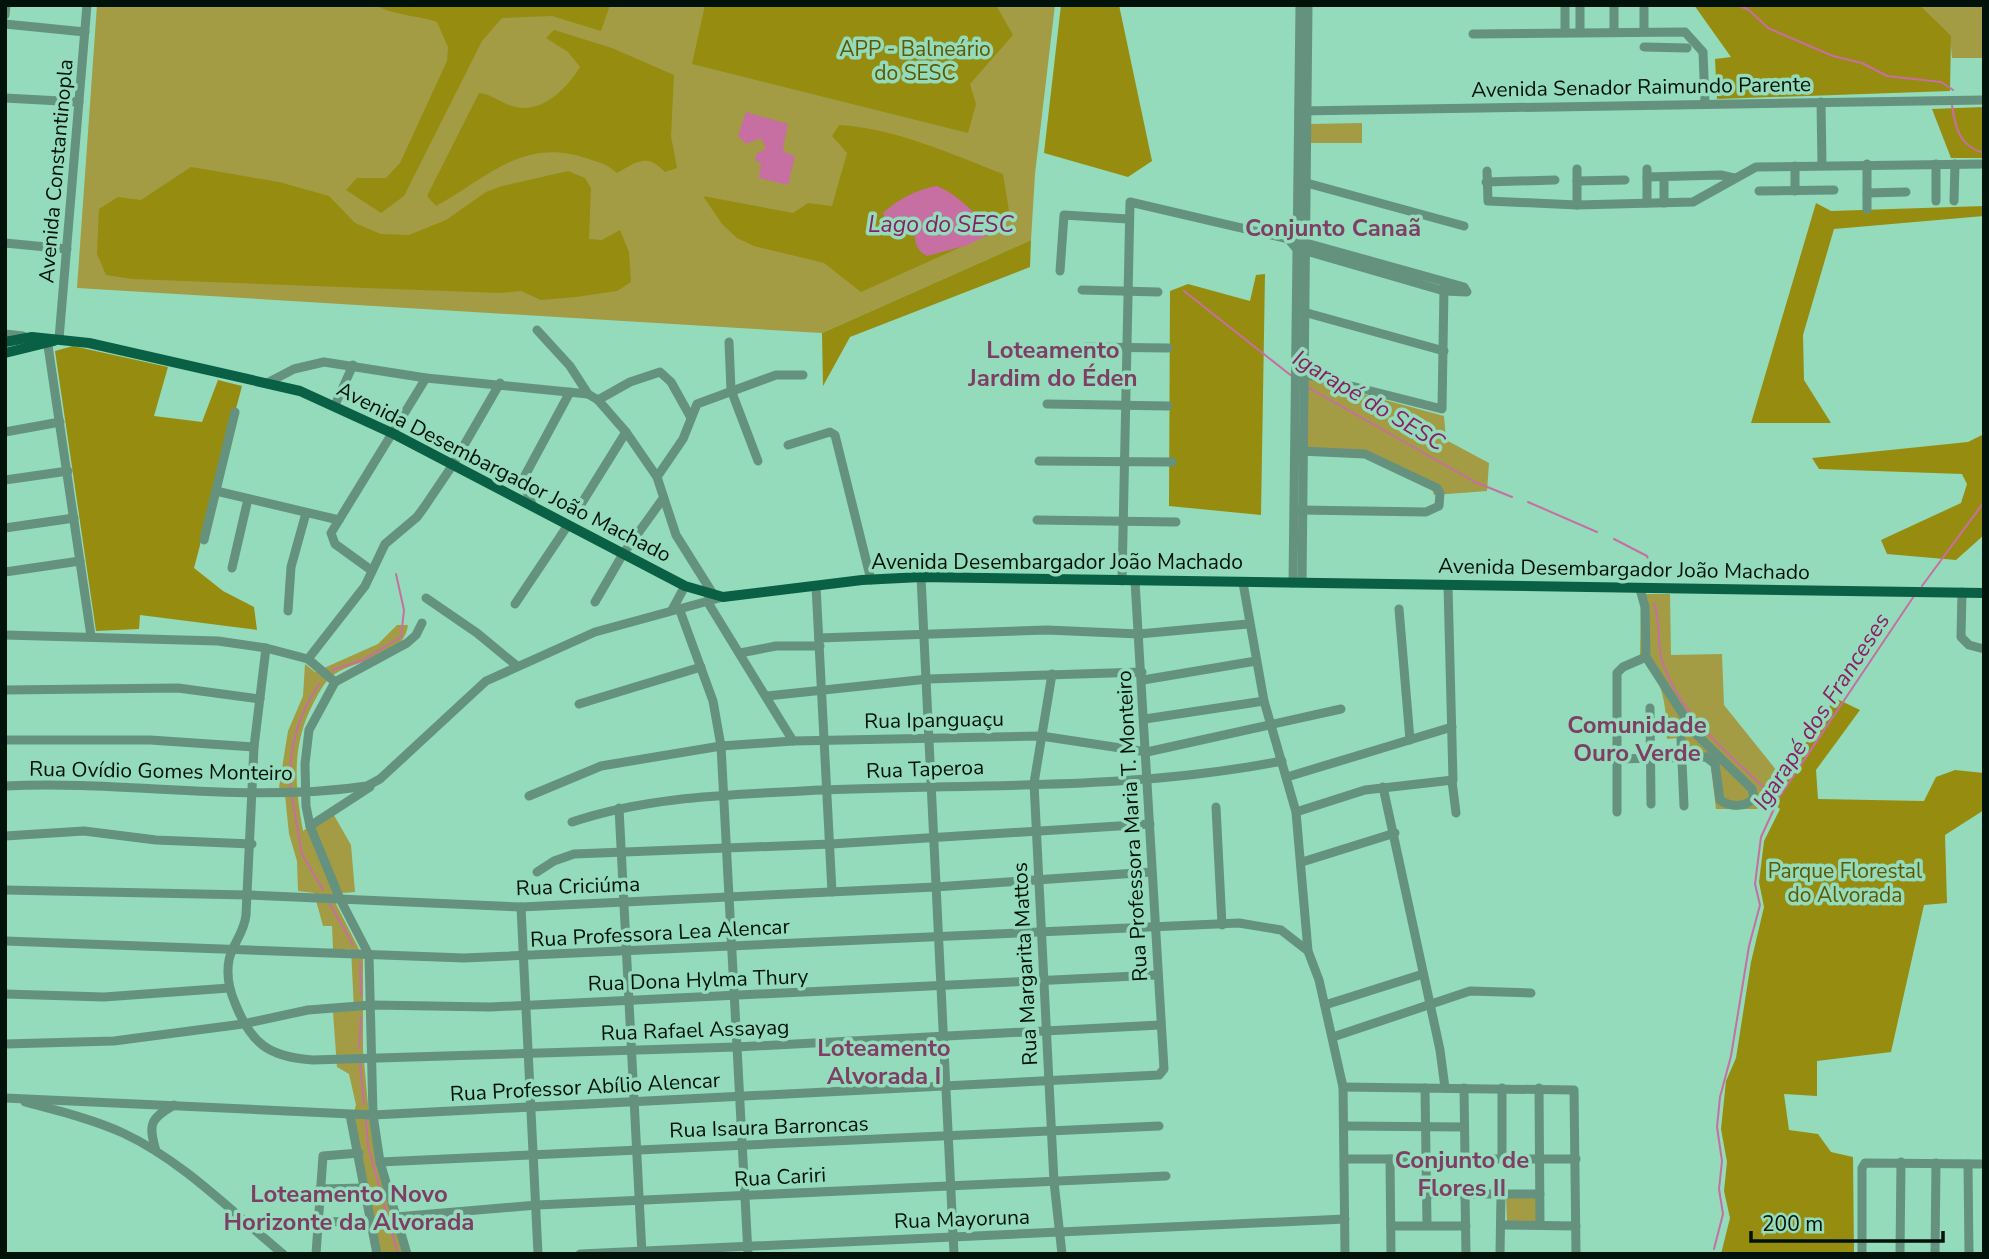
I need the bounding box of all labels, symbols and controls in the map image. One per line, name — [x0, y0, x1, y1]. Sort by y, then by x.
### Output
park label: APP - Balneário do SESC — [839, 35, 991, 87]
street label: Avenida Constantinopla — [32, 58, 80, 284]
street label: Avenida Senador Raimundo Parente — [1471, 70, 1811, 104]
water label: Lago do SESC — [868, 209, 1014, 240]
district label: Conjunto Canaã — [1245, 212, 1421, 244]
district label: Loteamento Jardim do Éden — [967, 334, 1138, 394]
water label: Igarapé do SESC — [1287, 343, 1451, 458]
street label: Avenida Desembargador João Machado — [332, 375, 676, 569]
street label: Avenida Desembargador João Machado — [871, 548, 1243, 576]
street label: Avenida Desembargador João Machado — [1438, 552, 1810, 586]
water label: Igarapé dos Franceses — [1746, 607, 1897, 816]
street label: Rua Professora Maria T. Monteiro — [1110, 670, 1154, 982]
street label: Rua Ipanguaçu — [864, 705, 1004, 735]
district label: Comunidade Ouro Verde — [1567, 709, 1707, 769]
street label: Rua Taperoa — [865, 753, 985, 785]
street label: Rua Ovídio Gomes Monteiro — [29, 755, 293, 787]
park label: Parque Florestal do Alvorada — [1768, 857, 1923, 909]
street label: Rua Margarita Mattos — [1006, 862, 1044, 1066]
street label: Rua Criciúma — [515, 870, 641, 902]
street label: Rua Professora Lea Alencar — [530, 912, 791, 954]
street label: Rua Dona Hylma Thury — [587, 962, 809, 998]
street label: Rua Rafael Assayag — [600, 1013, 790, 1047]
district label: Loteamento Alvorada I — [817, 1032, 951, 1092]
street label: Rua Professor Abílio Alencar — [449, 1066, 721, 1108]
street label: Rua Isaura Barroncas — [669, 1110, 869, 1144]
district label: Conjunto de Flores II — [1395, 1144, 1529, 1204]
street label: Rua Cariri — [733, 1161, 827, 1193]
district label: Loteamento Novo Horizonte da Alvorada — [224, 1178, 474, 1238]
scale bar — [1751, 1200, 1944, 1244]
street label: Rua Mayoruna — [894, 1203, 1030, 1235]
text: 200 m — [1762, 1210, 1823, 1238]

